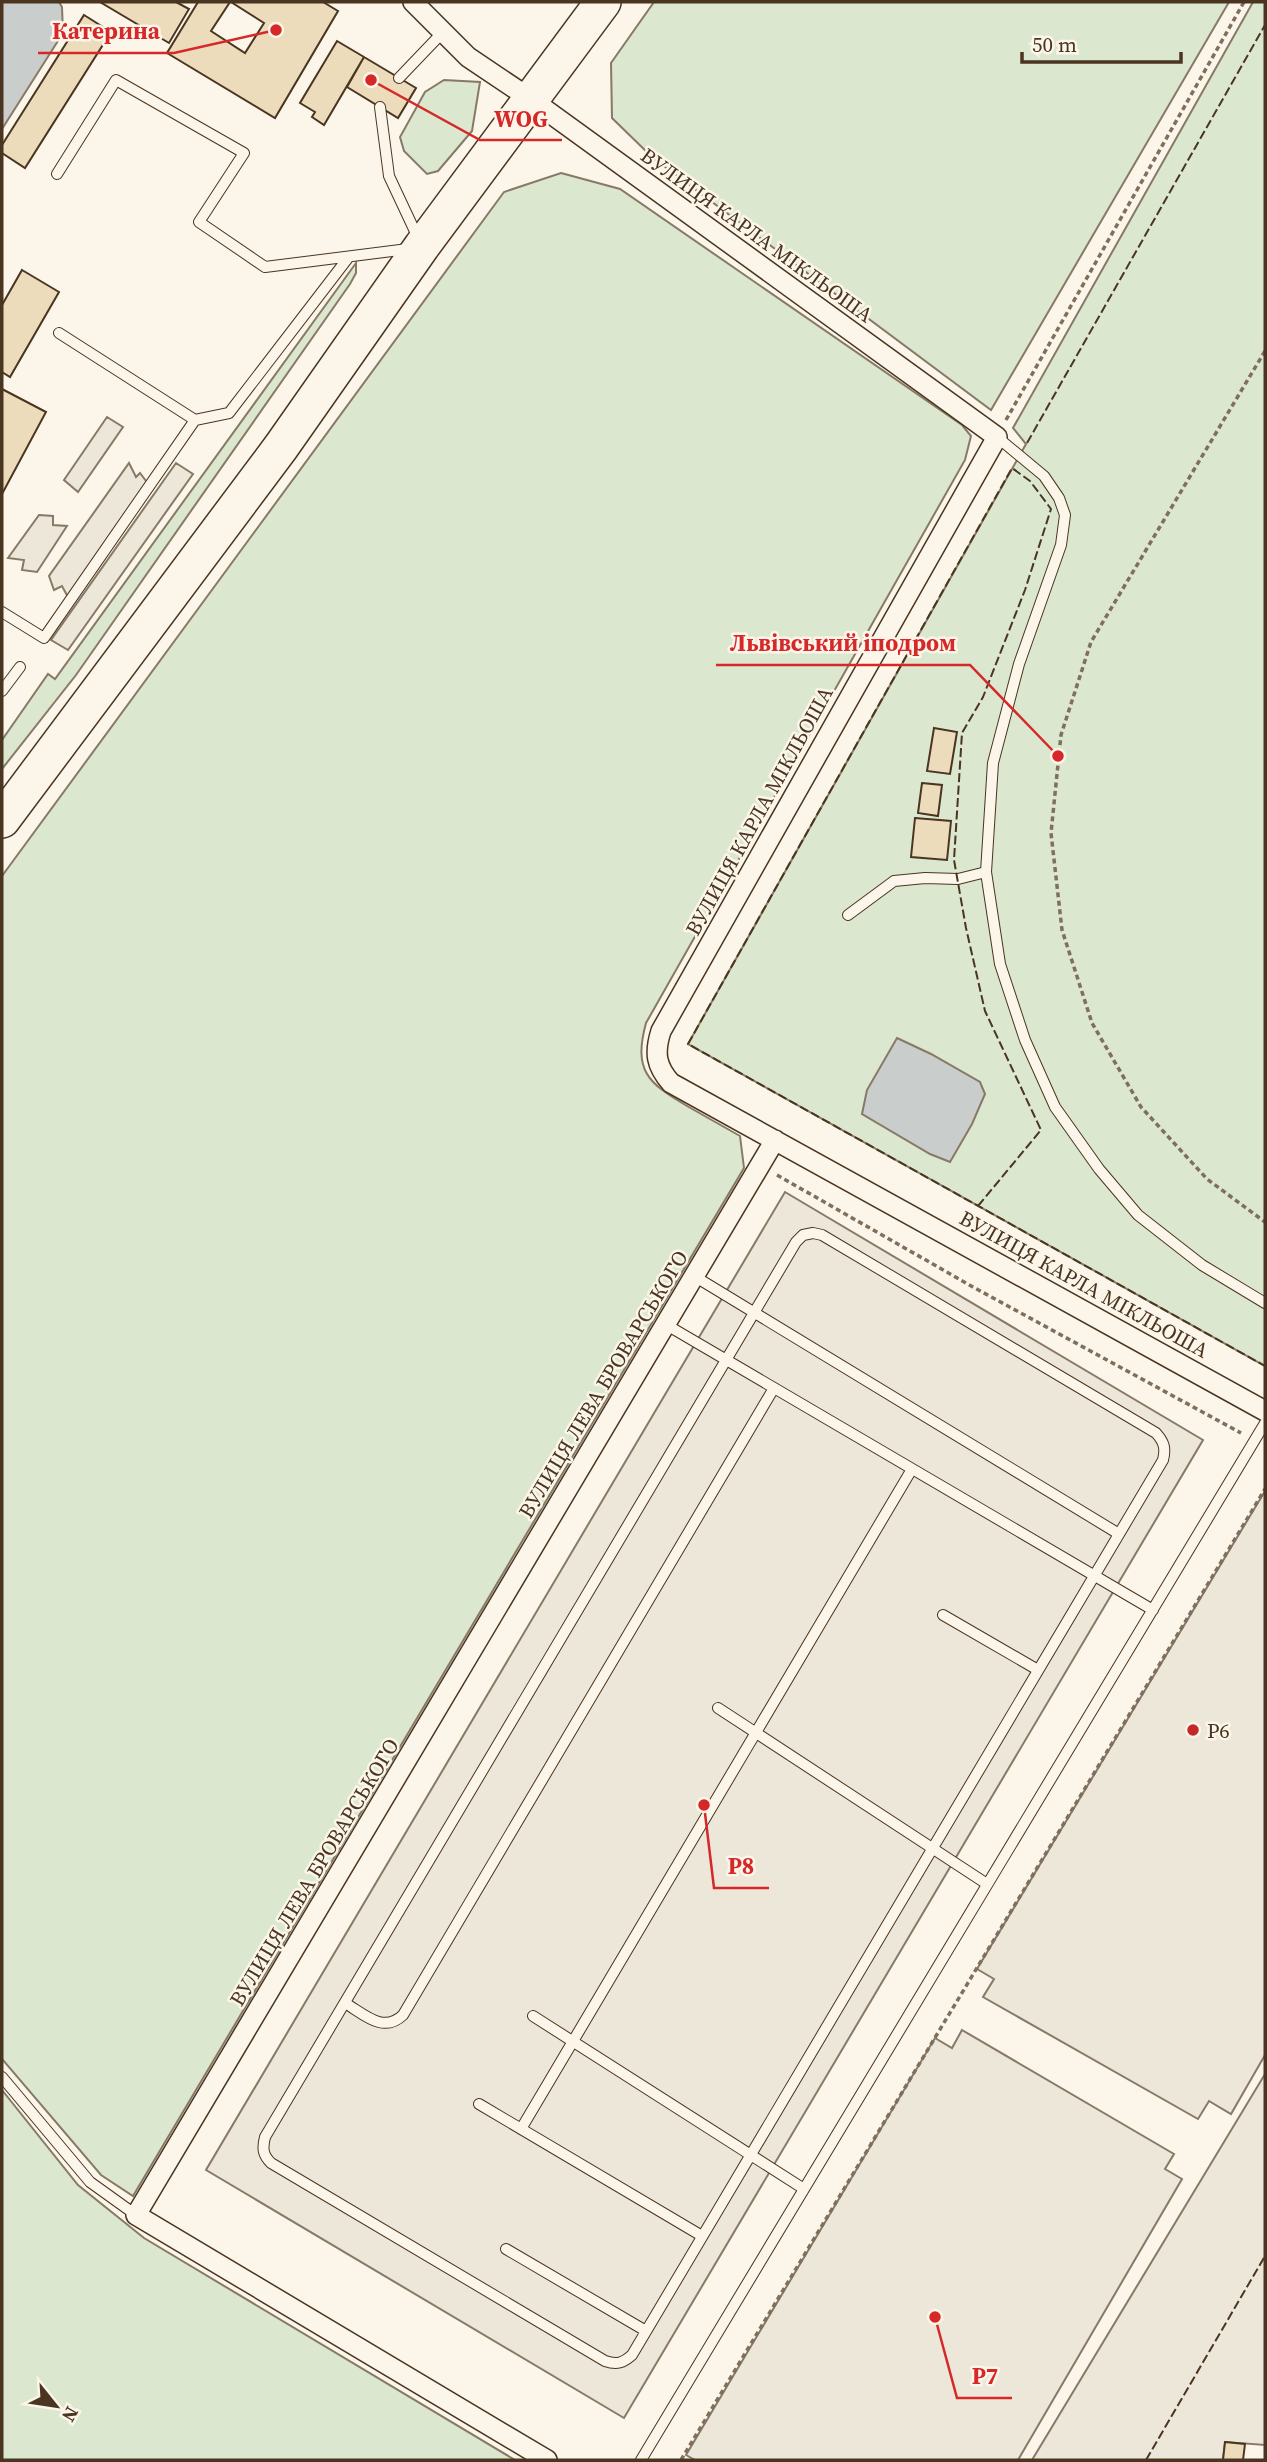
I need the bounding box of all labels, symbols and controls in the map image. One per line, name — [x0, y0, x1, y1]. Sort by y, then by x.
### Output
callout: Катерина — [38, 9, 174, 53]
text: Катерина — [52, 15, 161, 47]
scale bar — [1022, 21, 1181, 65]
text: 50 m — [1032, 30, 1077, 59]
callout: WOG — [480, 96, 562, 140]
text: WOG — [494, 103, 548, 135]
street label: ВУЛИЦЯ КАРЛА МІКЛЬОША — [635, 141, 879, 329]
callout: Львівський іподром — [716, 621, 970, 665]
text: Львівський іподром — [730, 627, 956, 659]
street label: ВУЛИЦЯ КАРЛА МІКЛЬОША — [678, 681, 840, 941]
street label: ВУЛИЦЯ КАРЛА МІКЛЬОША — [954, 1203, 1214, 1365]
street label: ВУЛИЦЯ ЛЕВА БРОВАРСЬКОГО — [511, 1245, 695, 1523]
place label: P6 — [1207, 1716, 1230, 1745]
marker: P6 — [1185, 1722, 1201, 1738]
street label: ВУЛИЦЯ ЛЕВА БРОВАРСЬКОГО — [222, 1733, 406, 2011]
callout: P8 — [714, 1844, 769, 1888]
text: P8 — [728, 1850, 754, 1882]
callout: P7 — [957, 2354, 1012, 2398]
text: P7 — [972, 2360, 998, 2392]
north arrow — [21, 2371, 91, 2441]
text: N — [56, 2402, 85, 2427]

